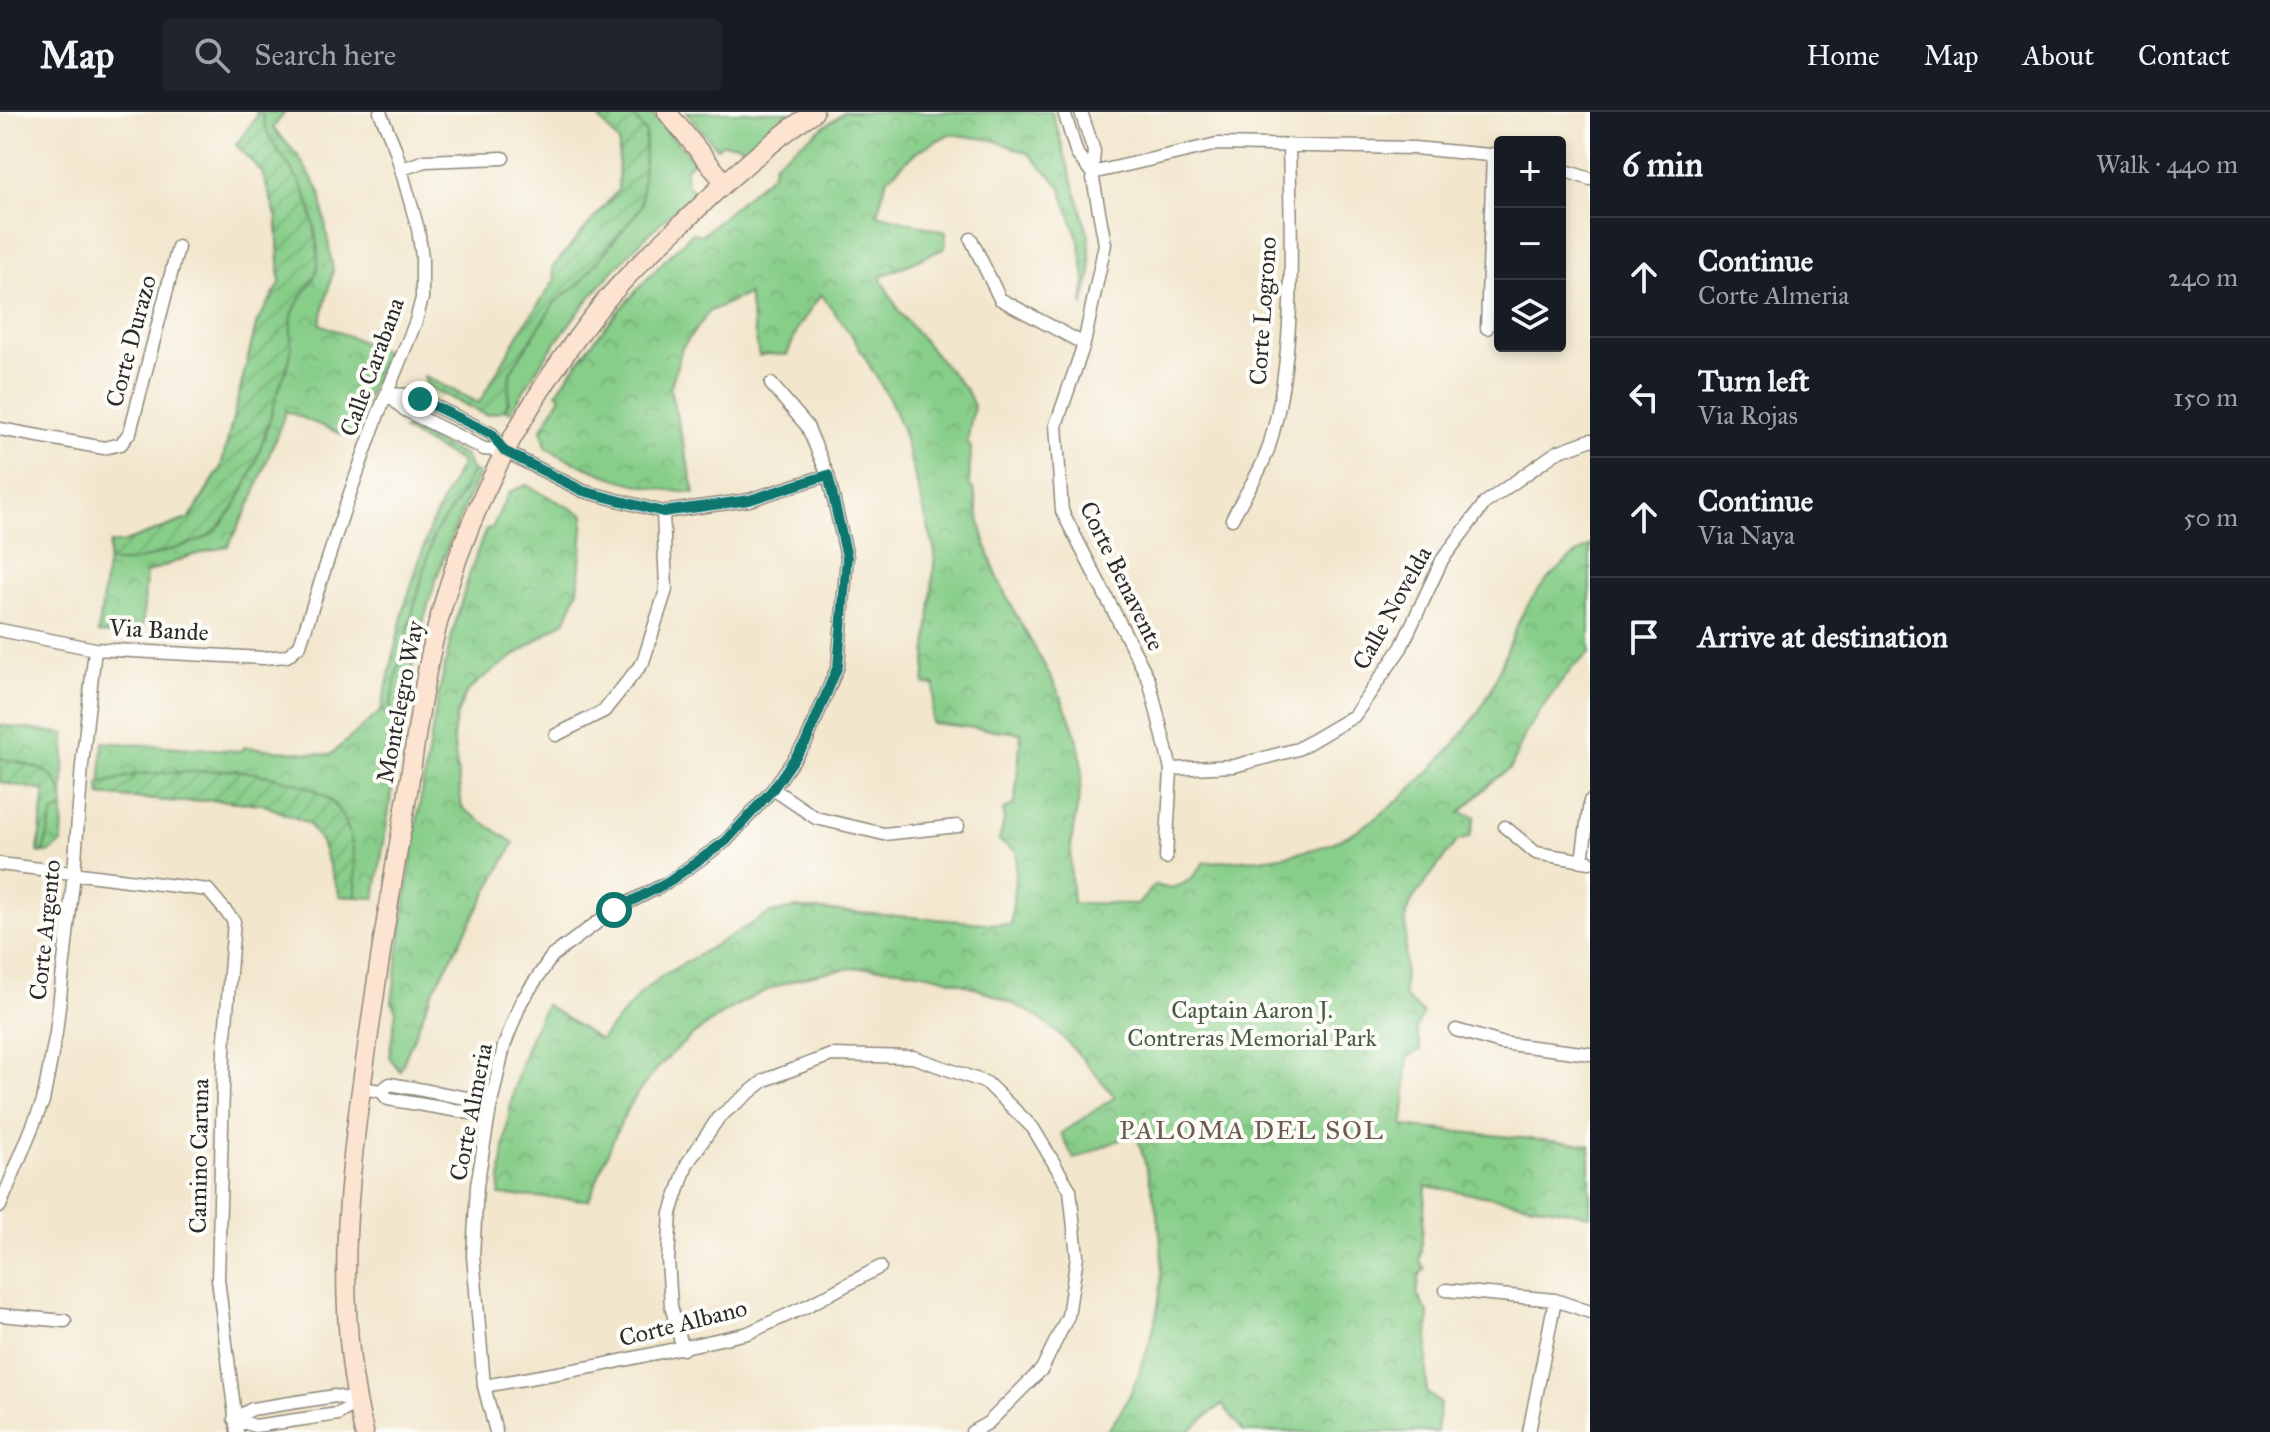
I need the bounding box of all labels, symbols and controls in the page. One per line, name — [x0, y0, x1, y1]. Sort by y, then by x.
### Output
search box — [162, 19, 722, 91]
text: Map — [40, 32, 114, 78]
icon: search — [190, 33, 234, 77]
text: Search here — [254, 37, 396, 73]
text: Home — [1807, 38, 1880, 73]
text: Map — [1924, 38, 1978, 73]
text: About — [2022, 38, 2094, 73]
text: Contact — [2138, 38, 2230, 73]
map controls — [1494, 136, 1566, 352]
button: + — [1494, 136, 1566, 208]
text: 6 min — [1622, 144, 1703, 185]
text: Walk · 440 m — [2096, 148, 2238, 180]
button: − — [1494, 208, 1566, 280]
street label: Corte Logrono — [1243, 236, 1283, 386]
text: Continue — [1698, 243, 1813, 279]
icon: ahead — [1622, 255, 1666, 299]
text: 240 m — [2168, 261, 2238, 293]
street label: Corte Durazo — [99, 272, 163, 410]
text: Corte Almeria — [1698, 279, 1849, 311]
button: layers — [1494, 280, 1566, 352]
street label: Calle Carabana — [333, 293, 411, 440]
text: Turn left — [1698, 363, 1809, 399]
icon: left — [1622, 375, 1666, 419]
route end — [402, 381, 438, 417]
text: 150 m — [2173, 381, 2238, 413]
text: Via Rojas — [1698, 399, 1798, 431]
text: Continue — [1698, 483, 1813, 519]
icon: ahead — [1622, 495, 1666, 539]
street label: Corte Benavente — [1073, 496, 1171, 656]
text: 50 m — [2183, 501, 2238, 533]
text: Via Naya — [1698, 519, 1795, 551]
street label: Calle Novelda — [1346, 540, 1439, 675]
street label: Via Bande — [107, 612, 210, 648]
icon: arrive — [1622, 615, 1666, 659]
street label: Montelegro Way — [370, 618, 431, 786]
text: Arrive at destination — [1698, 619, 1948, 655]
street label: Corte Argento — [23, 858, 67, 1002]
route start — [596, 892, 632, 928]
park label: Captain Aaron J. Contreras Memorial Park — [1127, 995, 1378, 1053]
street label: Corte Almeria — [443, 1040, 499, 1183]
street label: Camino Caruna — [183, 1077, 215, 1234]
district label: PALOMA DEL SOL — [1119, 1114, 1385, 1146]
street label: Corte Albano — [616, 1293, 750, 1353]

